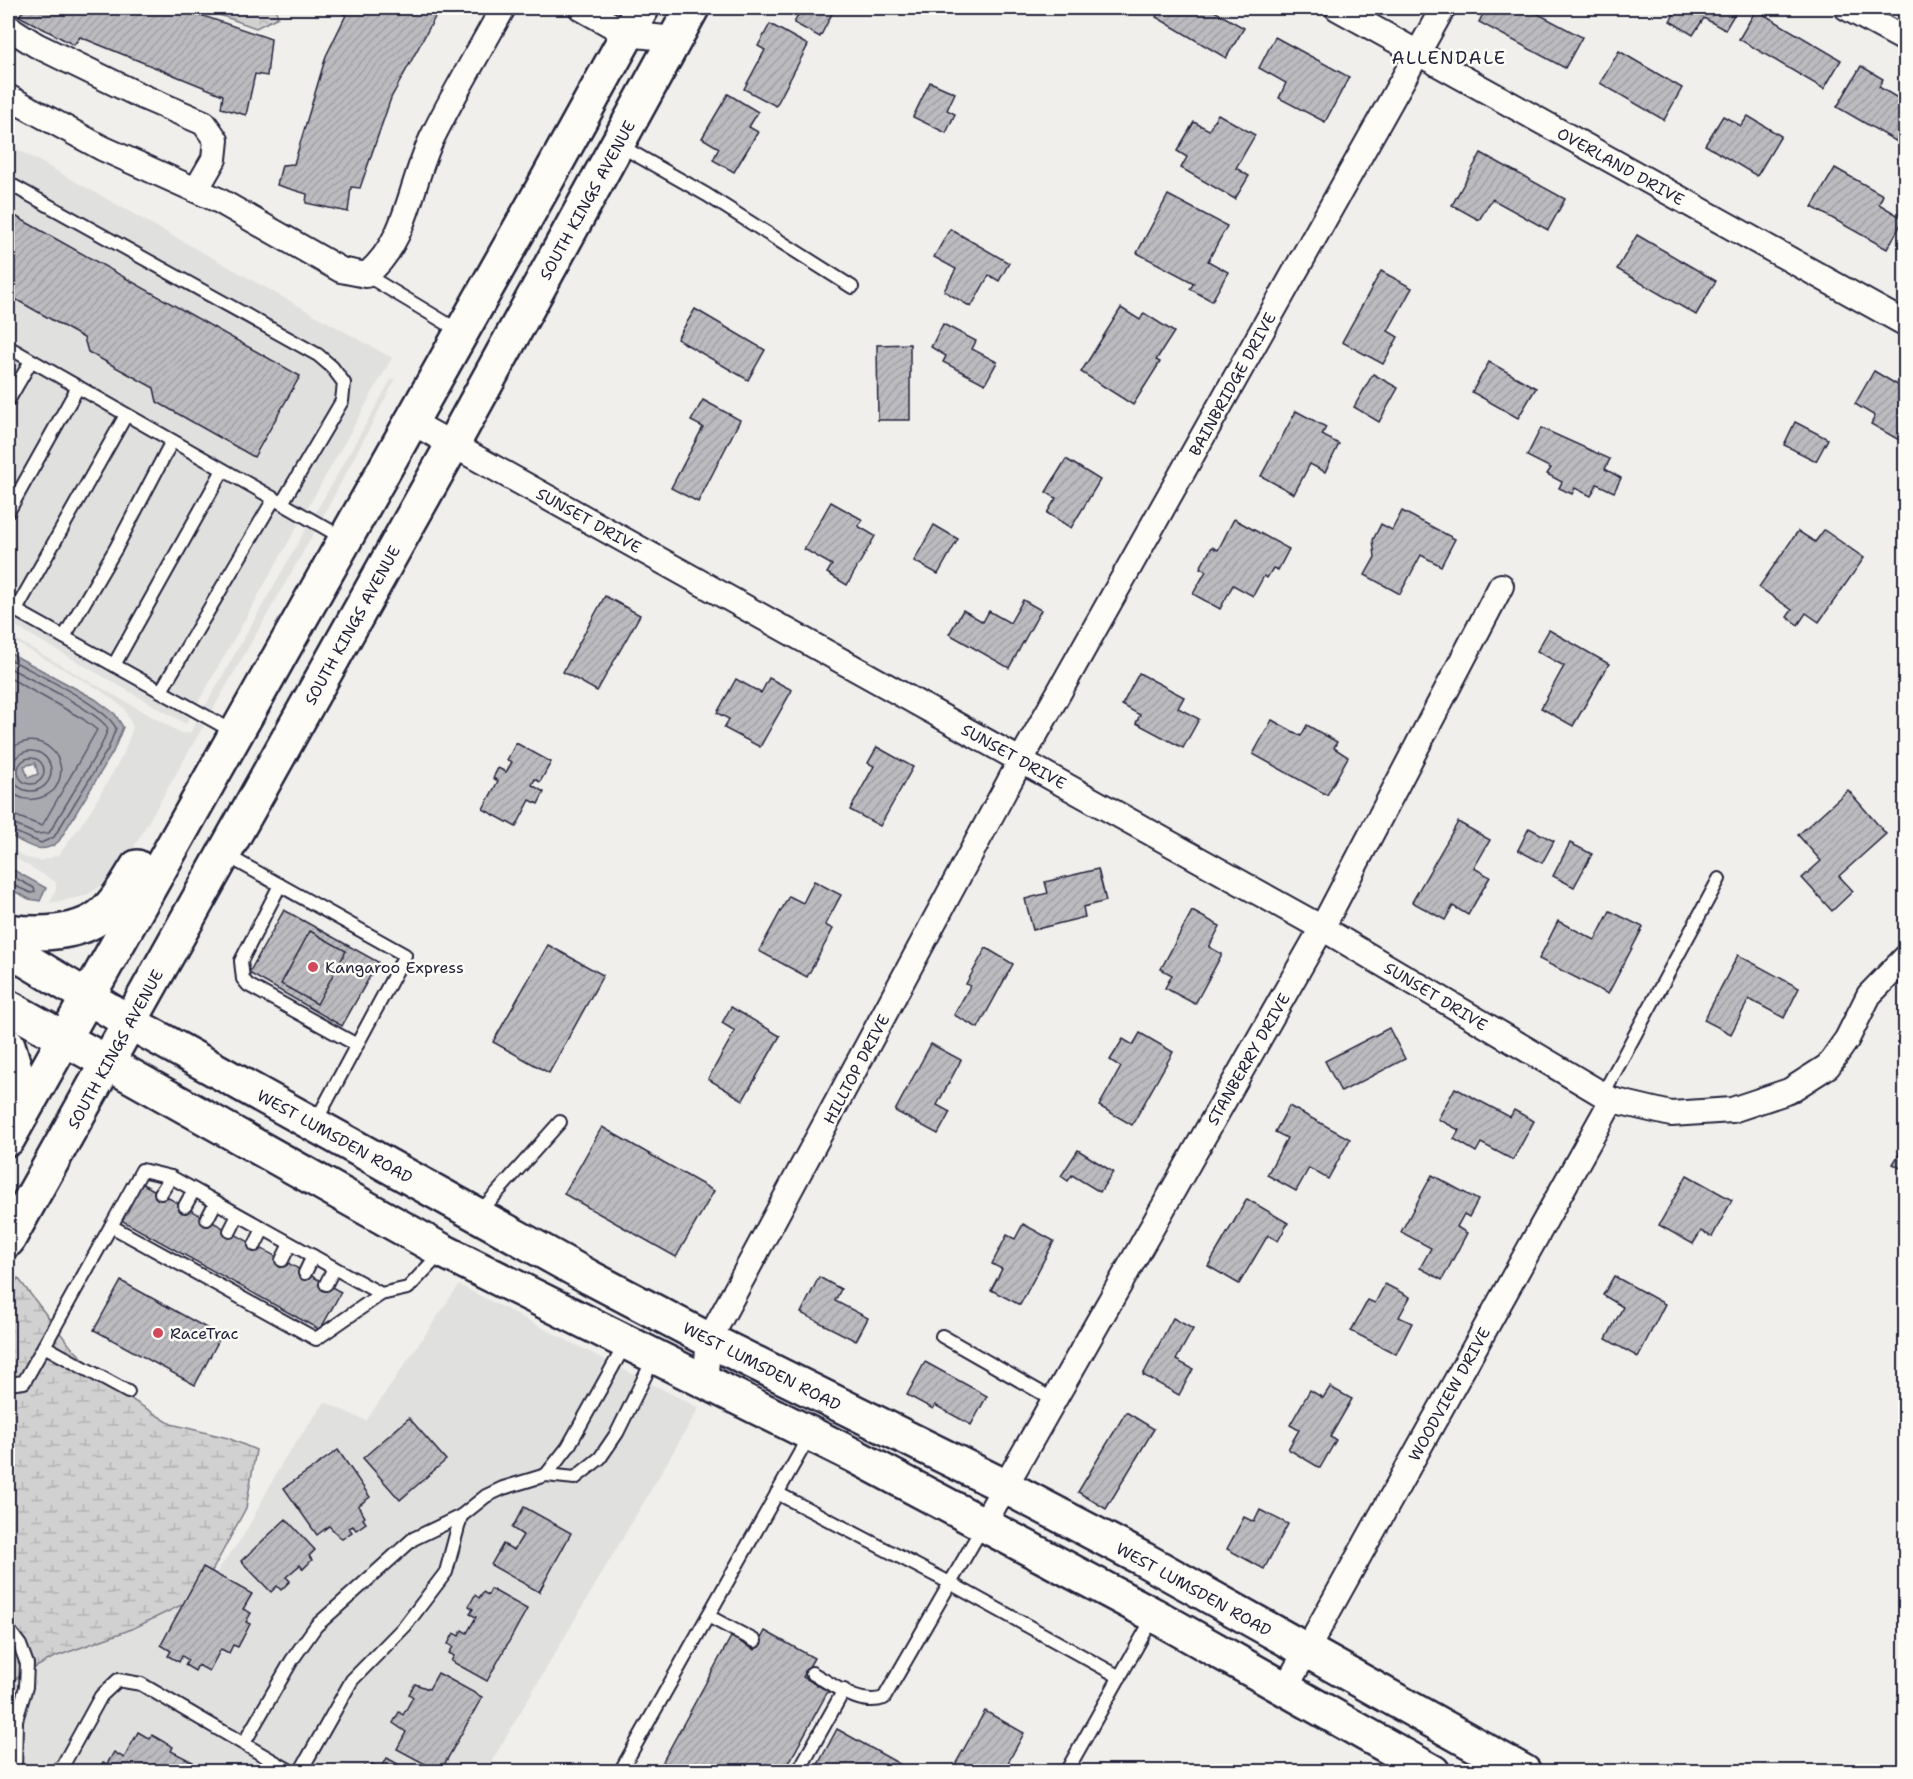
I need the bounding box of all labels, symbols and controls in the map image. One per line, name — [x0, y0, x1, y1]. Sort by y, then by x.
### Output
district label: ALLENDALE — [1391, 46, 1507, 70]
street label: SOUTH KINGS AVENUE — [535, 117, 640, 284]
street label: OVERLAND DRIVE — [1553, 123, 1688, 210]
street label: BAINBRIDGE DRIVE — [1184, 309, 1281, 460]
street label: SUNSET DRIVE — [532, 483, 645, 558]
street label: SOUTH KINGS AVENUE — [300, 542, 405, 709]
street label: SUNSET DRIVE — [957, 719, 1070, 794]
place label: Kangaroo Express — [325, 957, 464, 978]
street label: SUNSET DRIVE — [1380, 957, 1491, 1036]
marker: Kangaroo Express — [306, 960, 320, 974]
street label: SOUTH KINGS AVENUE — [63, 966, 168, 1133]
street label: STANBERRY DRIVE — [1202, 989, 1295, 1129]
street label: HILLTOP DRIVE — [819, 1011, 894, 1128]
street label: WEST LUMSDEN ROAD — [253, 1085, 416, 1188]
street label: WEST LUMSDEN ROAD — [679, 1317, 844, 1415]
place label: RaceTrac — [170, 1323, 239, 1344]
street label: WOODVIEW DRIVE — [1404, 1324, 1495, 1465]
marker: RaceTrac — [151, 1326, 165, 1340]
street label: WEST LUMSDEN ROAD — [1112, 1538, 1275, 1641]

